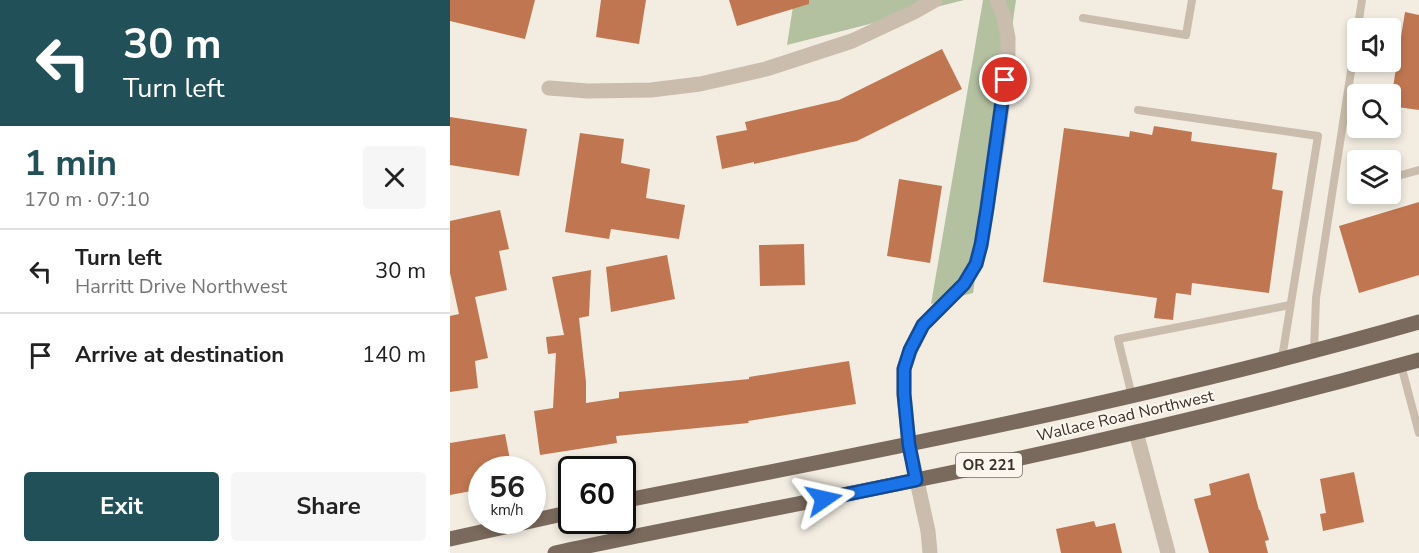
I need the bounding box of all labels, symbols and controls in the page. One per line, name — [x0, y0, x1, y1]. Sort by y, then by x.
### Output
text: 30 m — [123, 16, 222, 73]
map controls — [1347, 18, 1401, 204]
button: sound — [1347, 18, 1401, 72]
icon: left — [24, 24, 102, 102]
pin — [979, 54, 1030, 105]
icon: arrive — [988, 63, 1021, 96]
text: Turn left — [123, 70, 224, 107]
button: search — [1347, 84, 1401, 138]
text: 1 min — [24, 139, 117, 188]
button: close — [363, 146, 426, 209]
button: layers — [1347, 150, 1401, 204]
text: 170 m · 07:10 — [24, 186, 150, 213]
text: Turn left — [75, 243, 162, 273]
icon: left — [24, 255, 57, 288]
text: 30 m — [375, 256, 426, 286]
text: Harritt Drive Northwest — [75, 273, 287, 300]
icon: arrive — [24, 339, 57, 372]
text: Arrive at destination — [75, 340, 284, 370]
text: 140 m — [362, 340, 426, 370]
street label: Wallace Road Northwest — [1035, 385, 1216, 447]
road number: OR 221 — [956, 453, 1022, 477]
speed limit sign: 60 — [558, 456, 636, 534]
text: 56 — [489, 467, 525, 508]
position arrow — [792, 467, 856, 531]
button: Exit — [24, 472, 219, 541]
button: Share — [231, 472, 426, 541]
text: km/h — [490, 500, 524, 520]

